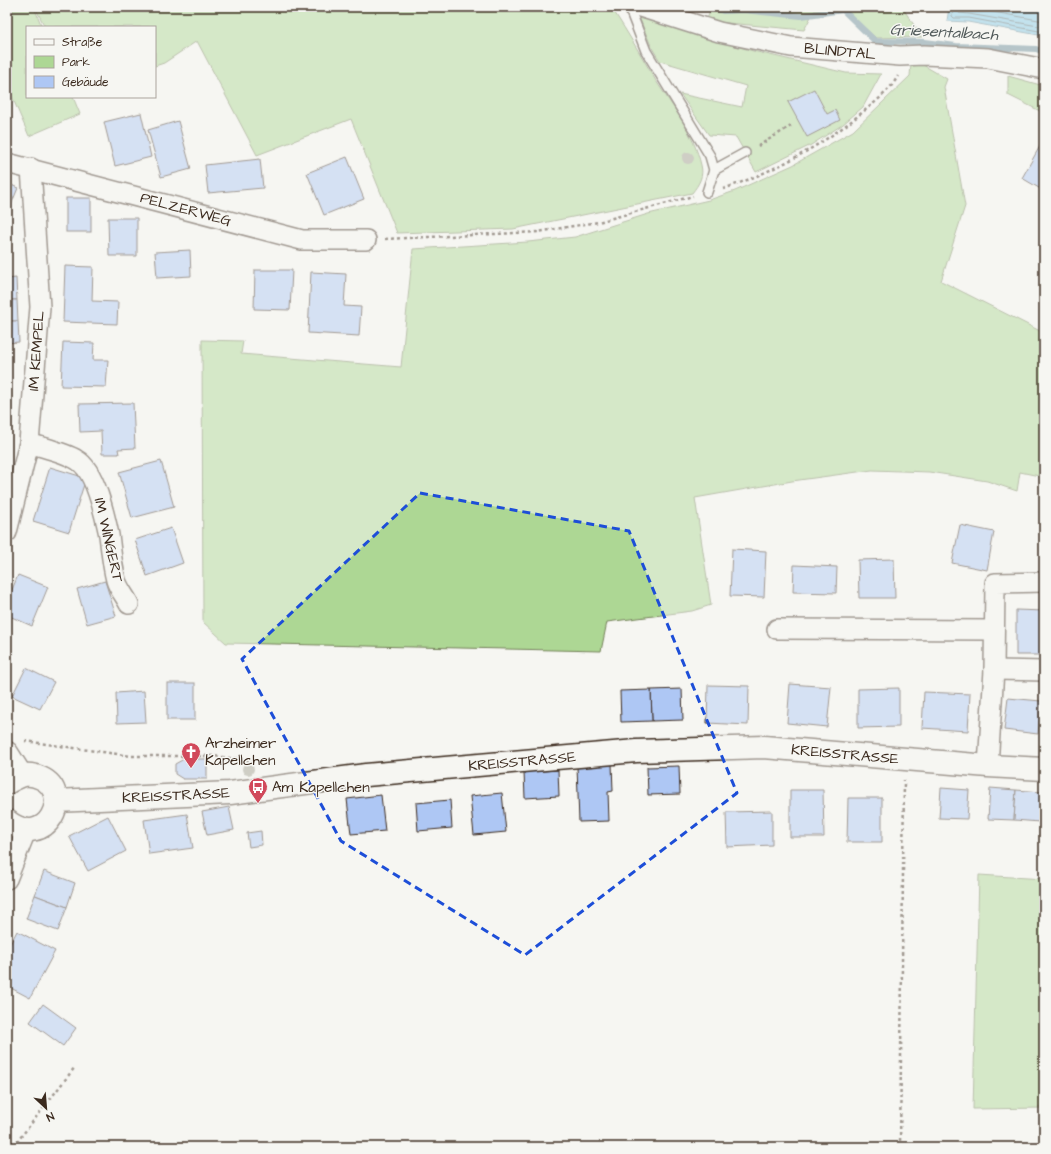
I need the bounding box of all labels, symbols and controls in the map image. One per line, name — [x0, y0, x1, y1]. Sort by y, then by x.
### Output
water label: Griesentalbach — [889, 18, 1000, 46]
legend — [26, 26, 156, 98]
text: Straße — [62, 34, 103, 51]
street label: BLINDTAL — [803, 38, 877, 65]
text: Park — [62, 54, 90, 71]
text: Gebäude — [62, 74, 109, 91]
street label: PELZERWEG — [138, 187, 234, 232]
street label: IM KEMPEL — [23, 310, 50, 392]
street label: IM WINGERT — [89, 496, 129, 585]
place label: Arzheimer Kapellchen — [205, 733, 276, 771]
street label: KREISSTRASSE — [790, 739, 900, 770]
church icon: Arzheimer Kapellchen — [180, 741, 202, 769]
street label: KREISSTRASSE — [467, 746, 577, 777]
bus stop icon: Am Kapellchen — [247, 776, 269, 804]
place label: Am Kapellchen — [272, 777, 370, 798]
street label: KREISSTRASSE — [122, 782, 231, 809]
north arrow — [26, 1088, 66, 1128]
text: N — [44, 1108, 57, 1125]

